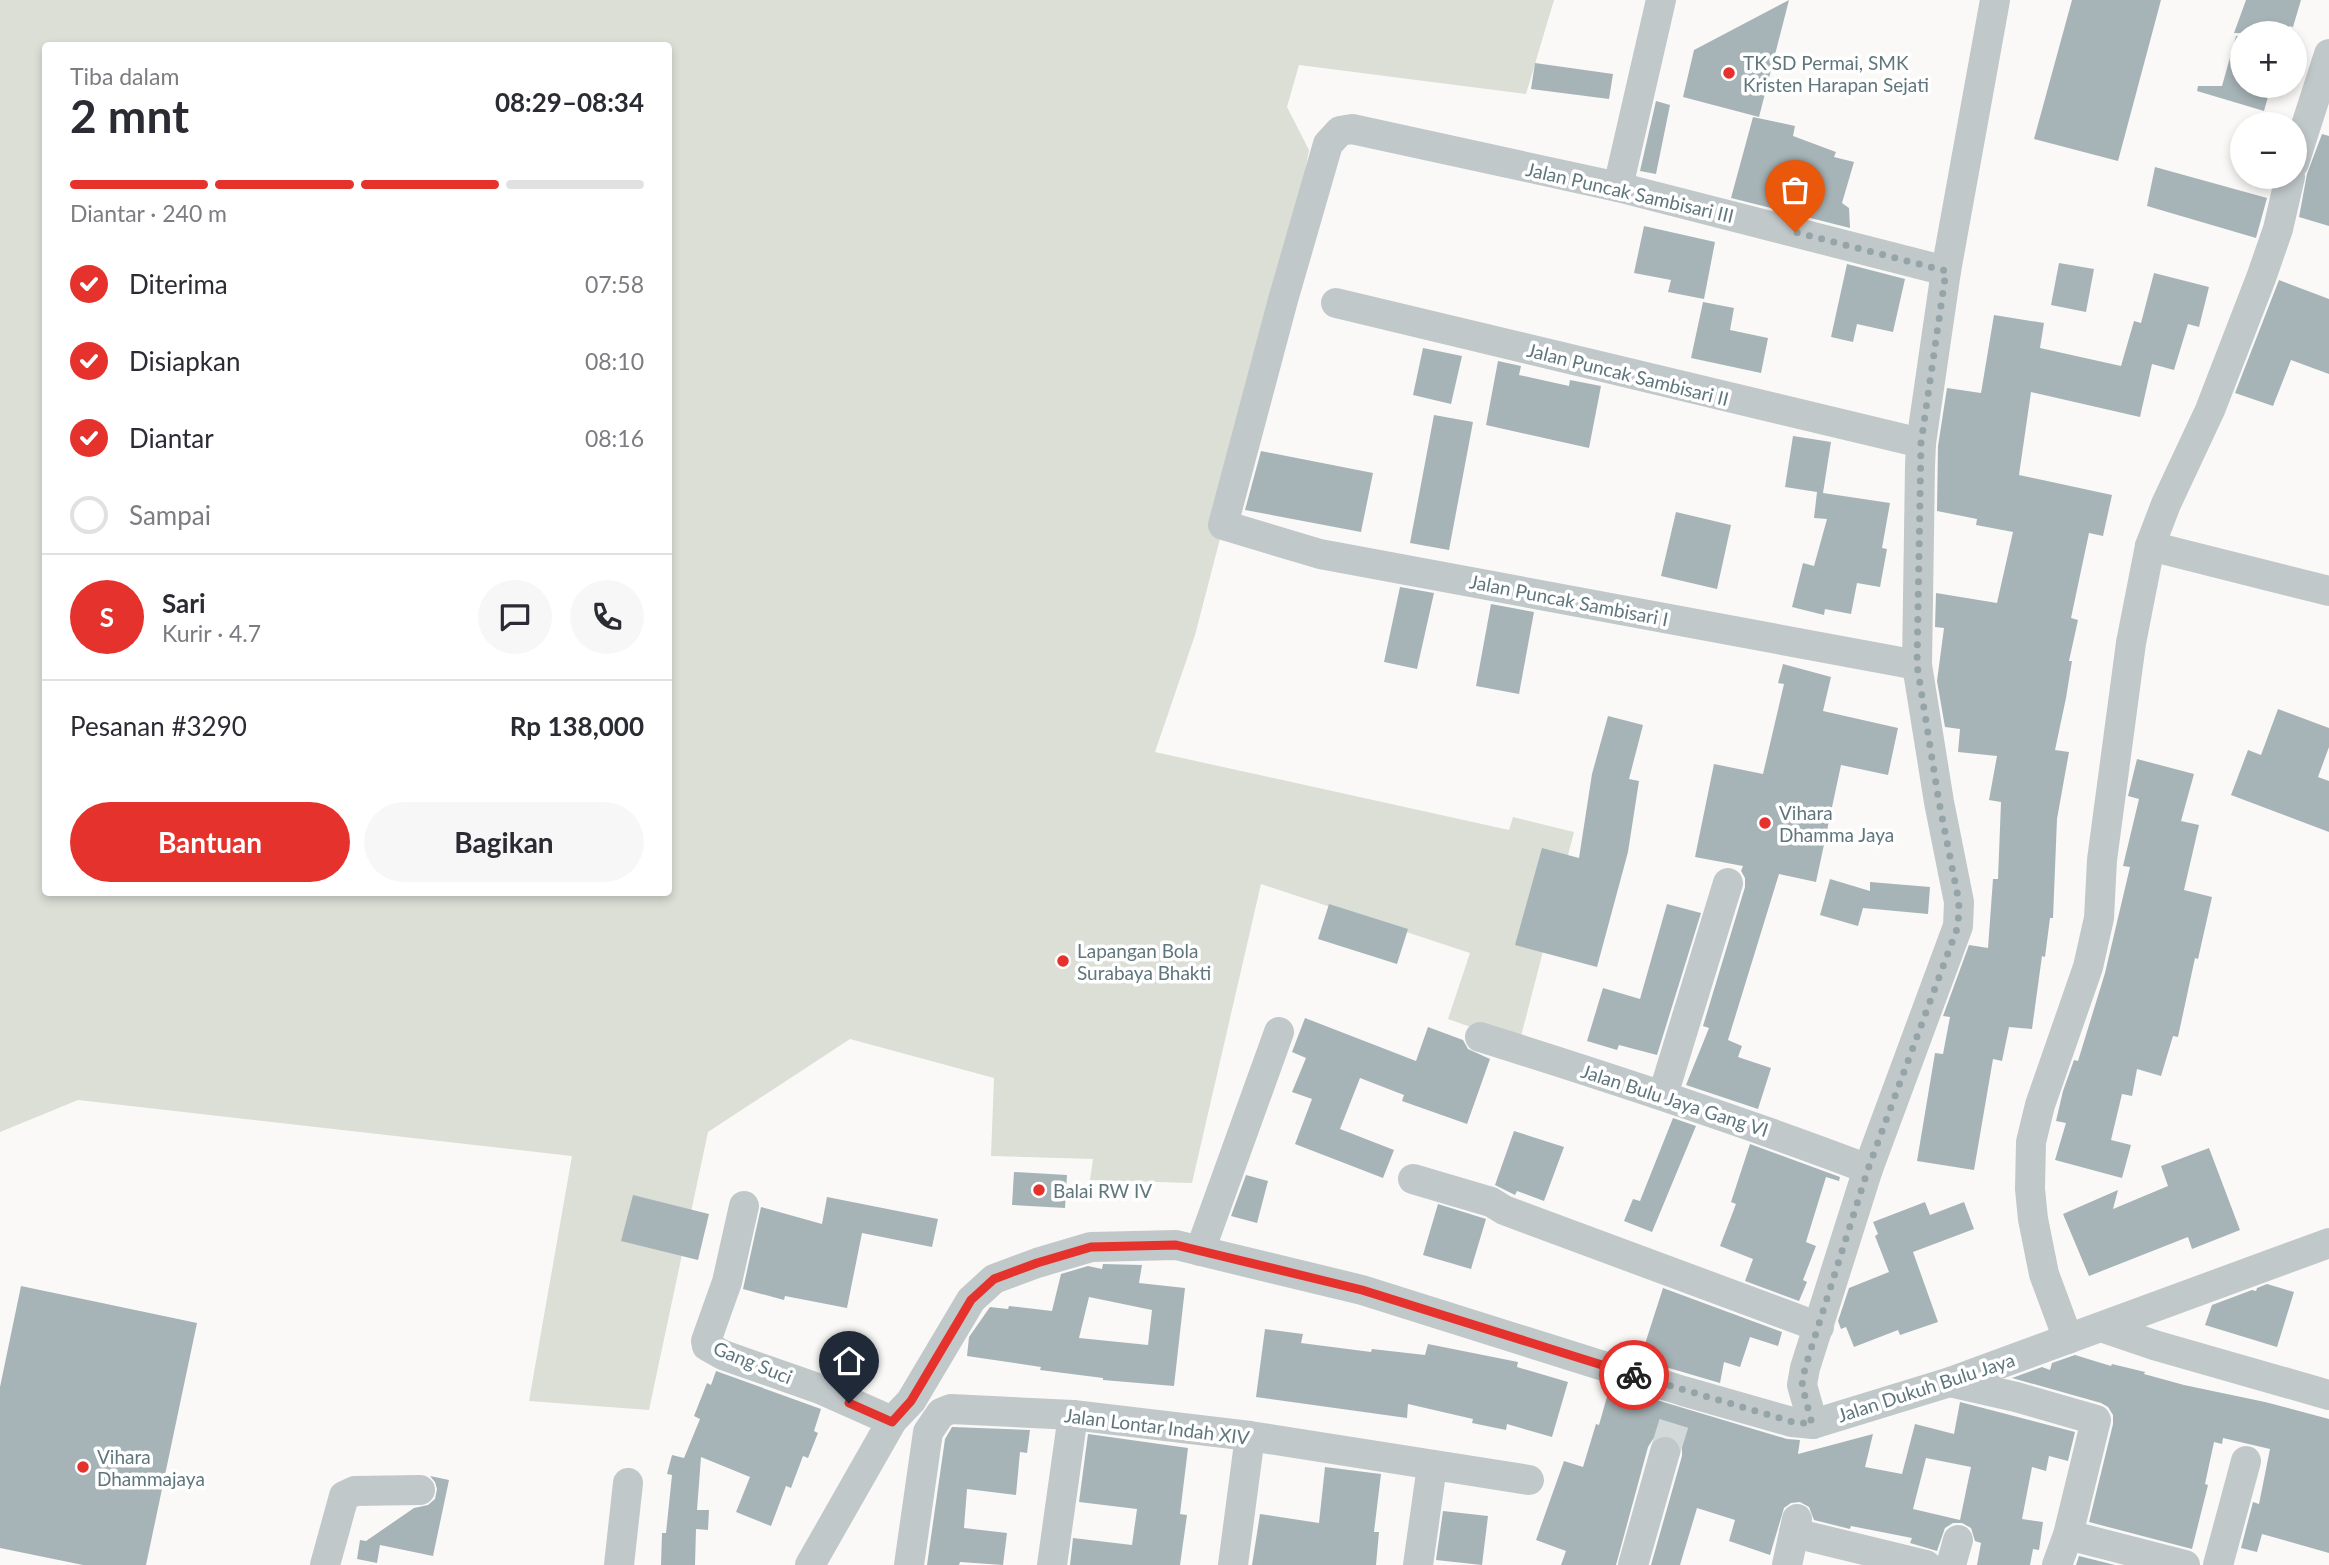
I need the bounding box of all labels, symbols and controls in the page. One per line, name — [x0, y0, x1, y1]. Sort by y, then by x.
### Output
map controls — [2230, 21, 2307, 189]
button: + — [2230, 21, 2307, 98]
place label: TK SD Permai, SMK Kristen Harapan Sejati — [1743, 51, 1929, 96]
text: Tiba dalam — [70, 62, 179, 90]
marker: TK SD Permai, SMK Kristen Harapan Sejati — [1721, 65, 1737, 81]
text: 08:29–08:34 — [495, 86, 644, 118]
text: 2 mnt — [70, 88, 189, 143]
button: − — [2230, 112, 2307, 189]
street label: Jalan Puncak Sambisari III — [1524, 157, 1736, 227]
pin — [1765, 160, 1825, 232]
icon: bag — [1776, 171, 1814, 209]
text: Diantar · 240 m — [70, 199, 227, 227]
icon: check — [70, 265, 108, 303]
text: Diterima — [129, 268, 228, 300]
text: 07:58 — [585, 270, 644, 298]
street label: Jalan Puncak Sambisari II — [1525, 338, 1731, 410]
icon: check — [70, 342, 108, 380]
text: Disiapkan — [129, 345, 240, 377]
text: 08:10 — [585, 347, 644, 375]
icon: check — [70, 419, 108, 457]
text: Diantar — [129, 422, 214, 454]
text: 08:16 — [585, 424, 644, 452]
text: Sampai — [129, 499, 211, 531]
street label: Jalan Puncak Sambisari I — [1468, 569, 1670, 631]
button: chat — [478, 580, 552, 654]
button: phone — [570, 580, 644, 654]
text: Sari — [162, 587, 206, 619]
text: S — [100, 601, 114, 633]
text: Kurir · 4.7 — [162, 619, 261, 647]
text: Pesanan #3290 — [70, 710, 247, 742]
text: Rp 138,000 — [510, 710, 644, 742]
place label: Vihara Dhamma Jaya — [1779, 801, 1894, 846]
button: Bantuan — [70, 802, 350, 882]
button: Bagikan — [364, 802, 644, 882]
marker: Vihara Dhamma Jaya — [1757, 815, 1773, 831]
place label: Lapangan Bola Surabaya Bhakti — [1077, 939, 1211, 984]
marker: Lapangan Bola Surabaya Bhakti — [1055, 953, 1071, 969]
street label: Jalan Bulu Jaya Gang VI — [1579, 1059, 1771, 1141]
place label: Balai RW IV — [1053, 1179, 1152, 1202]
marker: Balai RW IV — [1031, 1182, 1047, 1198]
pin — [819, 1331, 879, 1403]
street label: Gang Suci — [710, 1336, 796, 1388]
courier — [1599, 1340, 1669, 1410]
icon: home — [830, 1342, 868, 1380]
street label: Jalan Dukuh Bulu Jaya — [1834, 1347, 2018, 1427]
icon: bike — [1615, 1356, 1653, 1394]
street label: Jalan Lontar Indah XIV — [1063, 1403, 1251, 1449]
place label: Vihara Dhammajaya — [97, 1445, 205, 1490]
marker: Vihara Dhammajaya — [75, 1459, 91, 1475]

